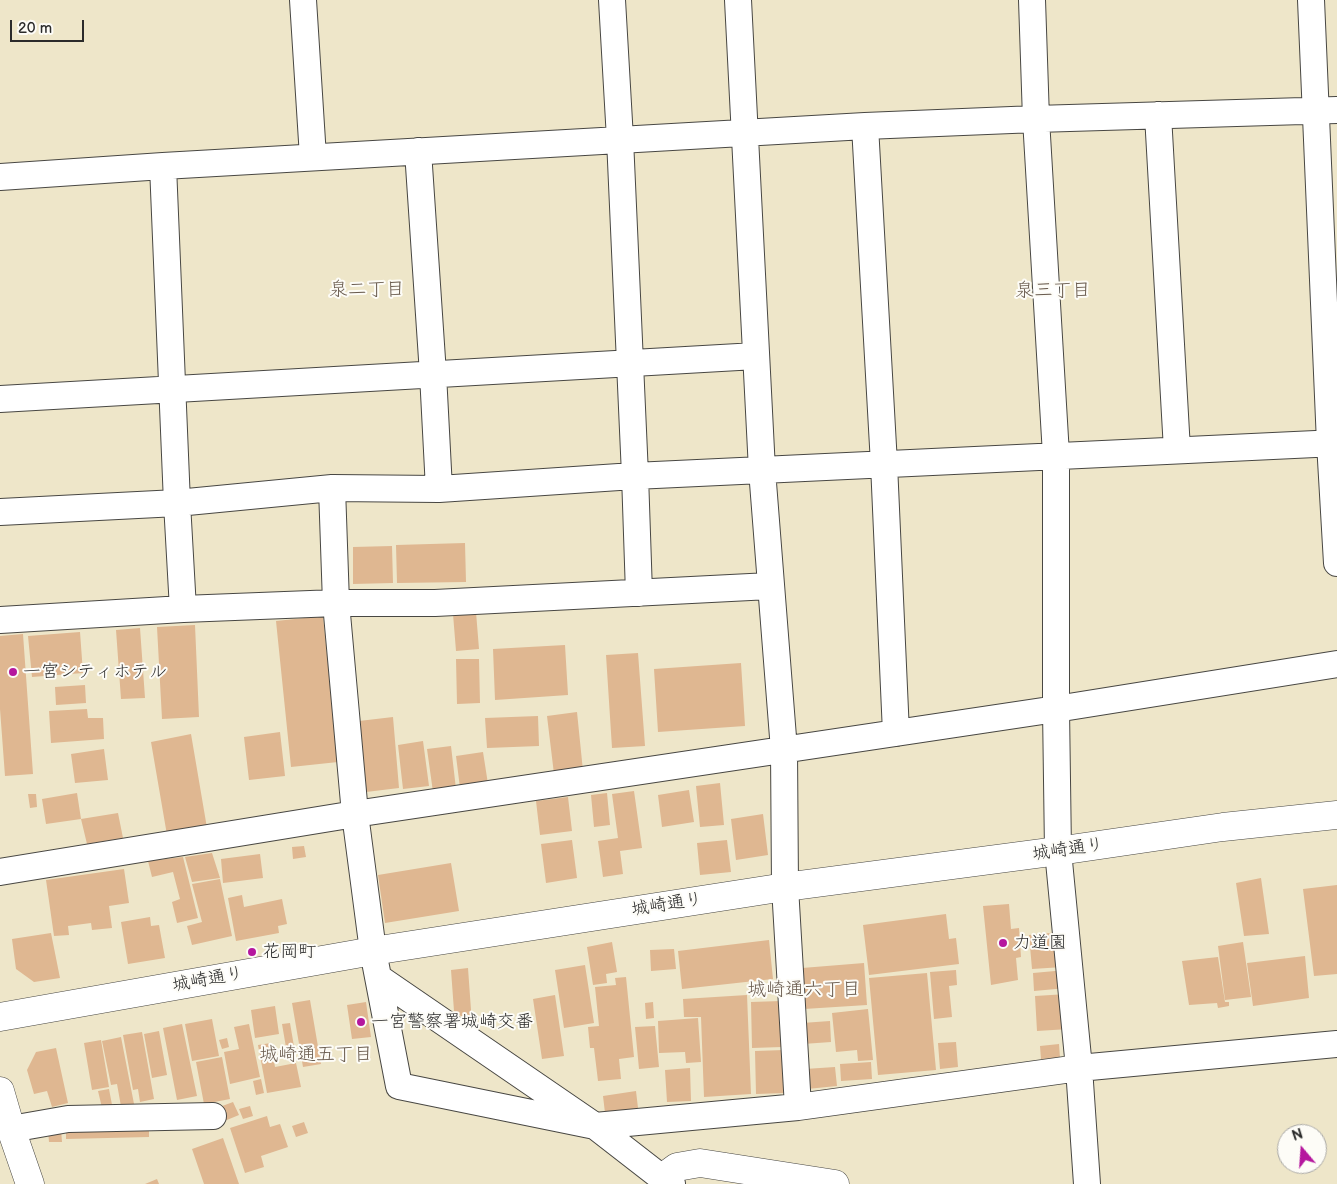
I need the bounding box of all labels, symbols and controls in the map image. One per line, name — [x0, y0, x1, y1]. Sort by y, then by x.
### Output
scale bar — [12, 10, 86, 42]
text: 20 m — [18, 19, 52, 38]
district label: 泉二丁目 — [329, 279, 405, 301]
district label: 泉三丁目 — [1015, 280, 1091, 302]
place label: 一宮シティホテル — [23, 661, 167, 683]
marker: 一宮シティホテル — [7, 666, 19, 678]
street label: 城崎通り — [1031, 834, 1105, 866]
street label: 城崎通り — [630, 889, 704, 921]
place label: 力道園 — [1013, 932, 1067, 954]
marker: 力道園 — [997, 937, 1009, 949]
place label: 花岡町 — [262, 941, 316, 963]
marker: 花岡町 — [246, 946, 258, 958]
street label: 城崎通り — [171, 963, 245, 997]
district label: 城崎通六丁目 — [747, 979, 861, 1001]
place label: 一宮警察署城崎交番 — [371, 1011, 533, 1033]
marker: 一宮警察署城崎交番 — [355, 1016, 367, 1028]
district label: 城崎通五丁目 — [259, 1044, 373, 1066]
north arrow — [1277, 1124, 1327, 1174]
text: N — [1290, 1126, 1305, 1145]

